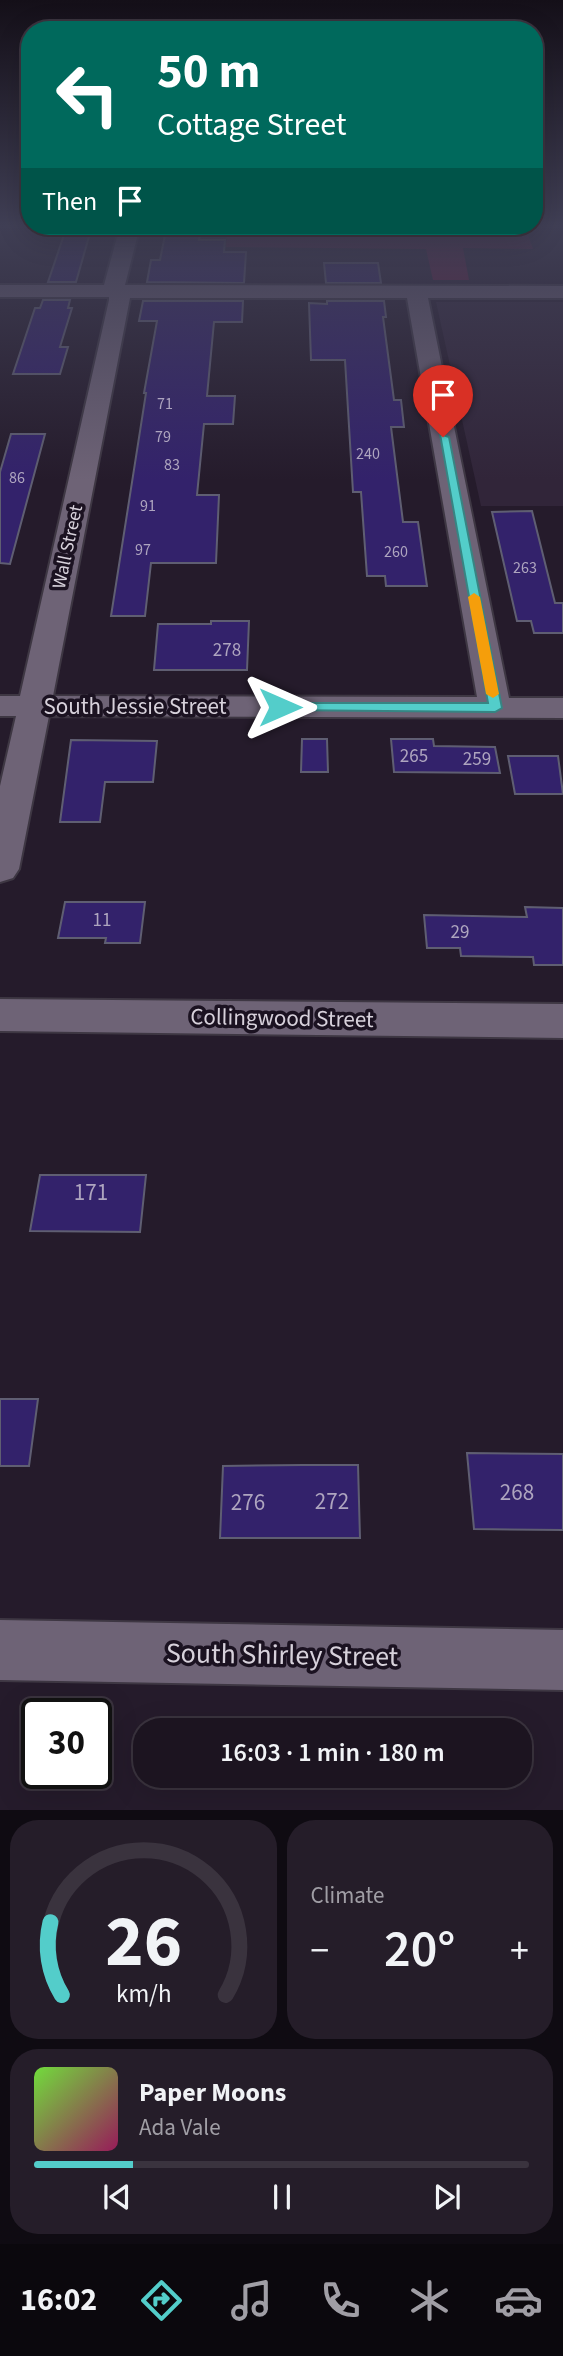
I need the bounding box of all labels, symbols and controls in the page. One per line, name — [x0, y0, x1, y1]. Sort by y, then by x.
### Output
text: 50 m — [157, 37, 261, 107]
icon: left — [42, 49, 133, 140]
text: Cottage Street — [157, 102, 347, 148]
icon: arrive — [111, 182, 149, 220]
text: Then — [42, 183, 97, 220]
pin — [413, 365, 473, 437]
icon: arrive — [424, 376, 462, 414]
house number: 71 — [157, 393, 173, 415]
house number: 79 — [155, 426, 171, 448]
house number: 240 — [356, 443, 380, 465]
house number: 83 — [164, 454, 180, 476]
house number: 86 — [9, 467, 25, 489]
house number: 91 — [140, 495, 156, 517]
street label: Wall Street — [46, 502, 90, 592]
house number: 97 — [135, 539, 151, 561]
house number: 260 — [384, 541, 408, 563]
house number: 263 — [513, 557, 537, 579]
house number: 278 — [213, 637, 241, 664]
position arrow — [243, 670, 317, 744]
street label: South Jessie Street — [43, 690, 227, 723]
house number: 265 — [400, 743, 428, 770]
house number: 259 — [463, 746, 491, 773]
house number: 11 — [93, 907, 111, 934]
house number: 29 — [451, 919, 469, 946]
street label: Collingwood Street — [190, 1000, 374, 1036]
house number: 171 — [74, 1176, 108, 1209]
house number: 268 — [500, 1476, 534, 1509]
house number: 272 — [315, 1485, 349, 1518]
house number: 276 — [231, 1486, 265, 1519]
street label: South Shirley Street — [165, 1633, 399, 1677]
speed limit sign: 30 — [21, 1698, 112, 1789]
text: 16:03 · 1 min · 180 m — [220, 1734, 445, 1771]
text: Climate — [311, 1879, 384, 1912]
text: 26 — [105, 1891, 182, 1995]
text: 20° — [384, 1913, 455, 1987]
text: − — [311, 1924, 329, 1978]
text: + — [510, 1924, 529, 1978]
text: km/h — [116, 1976, 171, 2012]
text: Paper Moons — [139, 2074, 286, 2111]
text: Ada Vale — [139, 2111, 221, 2144]
icon: previous — [98, 2178, 136, 2216]
icon: pause — [263, 2178, 301, 2216]
icon: next — [428, 2178, 466, 2216]
icon: directions — [137, 2276, 186, 2325]
icon: music — [227, 2276, 276, 2325]
icon: phone — [316, 2276, 365, 2325]
icon: climate — [405, 2276, 454, 2325]
icon: car — [494, 2276, 543, 2325]
text: 16:02 — [20, 2277, 97, 2323]

